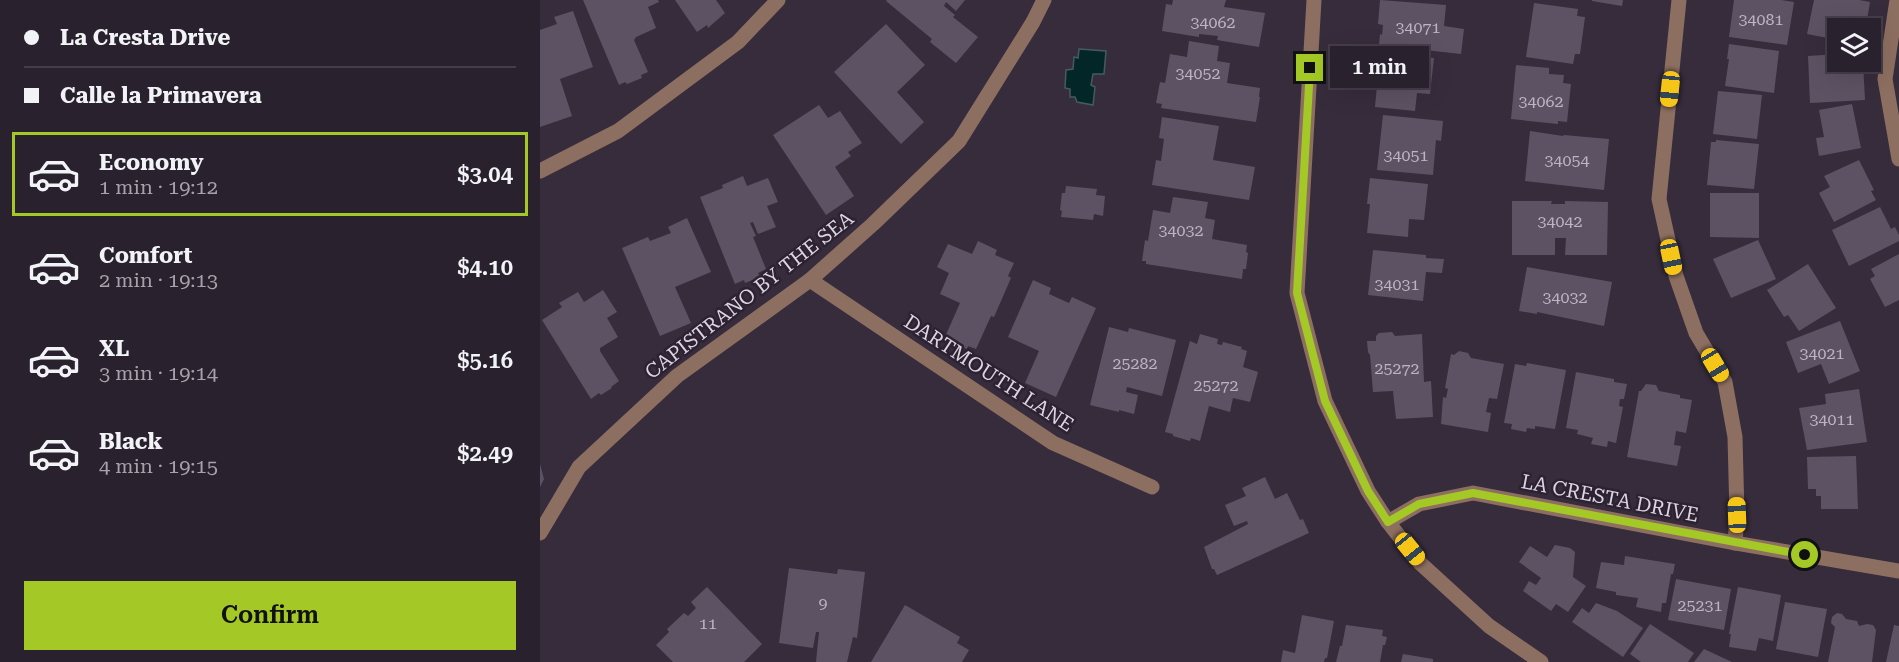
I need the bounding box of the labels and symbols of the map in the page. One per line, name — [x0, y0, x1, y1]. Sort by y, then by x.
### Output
house number: 34081 — [1739, 10, 1783, 29]
house number: 34062 — [1191, 13, 1235, 32]
house number: 34071 — [1396, 18, 1440, 37]
callout: 1 min — [1331, 47, 1430, 89]
route end — [1296, 54, 1323, 81]
house number: 34052 — [1176, 64, 1220, 83]
car — [1659, 70, 1681, 108]
house number: 34062 — [1519, 92, 1563, 111]
house number: 34051 — [1384, 146, 1428, 165]
house number: 34054 — [1545, 151, 1589, 170]
street label: CAPISTRANO BY THE SEA — [640, 206, 858, 384]
house number: 34042 — [1538, 212, 1582, 231]
house number: 34032 — [1159, 221, 1203, 240]
car — [1658, 238, 1684, 276]
house number: 34031 — [1375, 275, 1419, 294]
house number: 34032 — [1543, 288, 1587, 307]
street label: DARTMOUTH LANE — [900, 309, 1078, 437]
house number: 34021 — [1800, 344, 1844, 363]
car — [1698, 345, 1732, 385]
house number: 25282 — [1113, 354, 1157, 373]
house number: 25272 — [1375, 359, 1419, 378]
house number: 25272 — [1194, 376, 1238, 395]
house number: 34011 — [1810, 410, 1854, 429]
street label: LA CRESTA DRIVE — [1519, 469, 1701, 527]
car — [1727, 497, 1747, 533]
car — [1392, 529, 1428, 569]
route start — [1791, 541, 1818, 568]
house number: 9 — [819, 594, 828, 613]
house number: 25231 — [1678, 596, 1722, 615]
house number: 11 — [699, 614, 717, 633]

